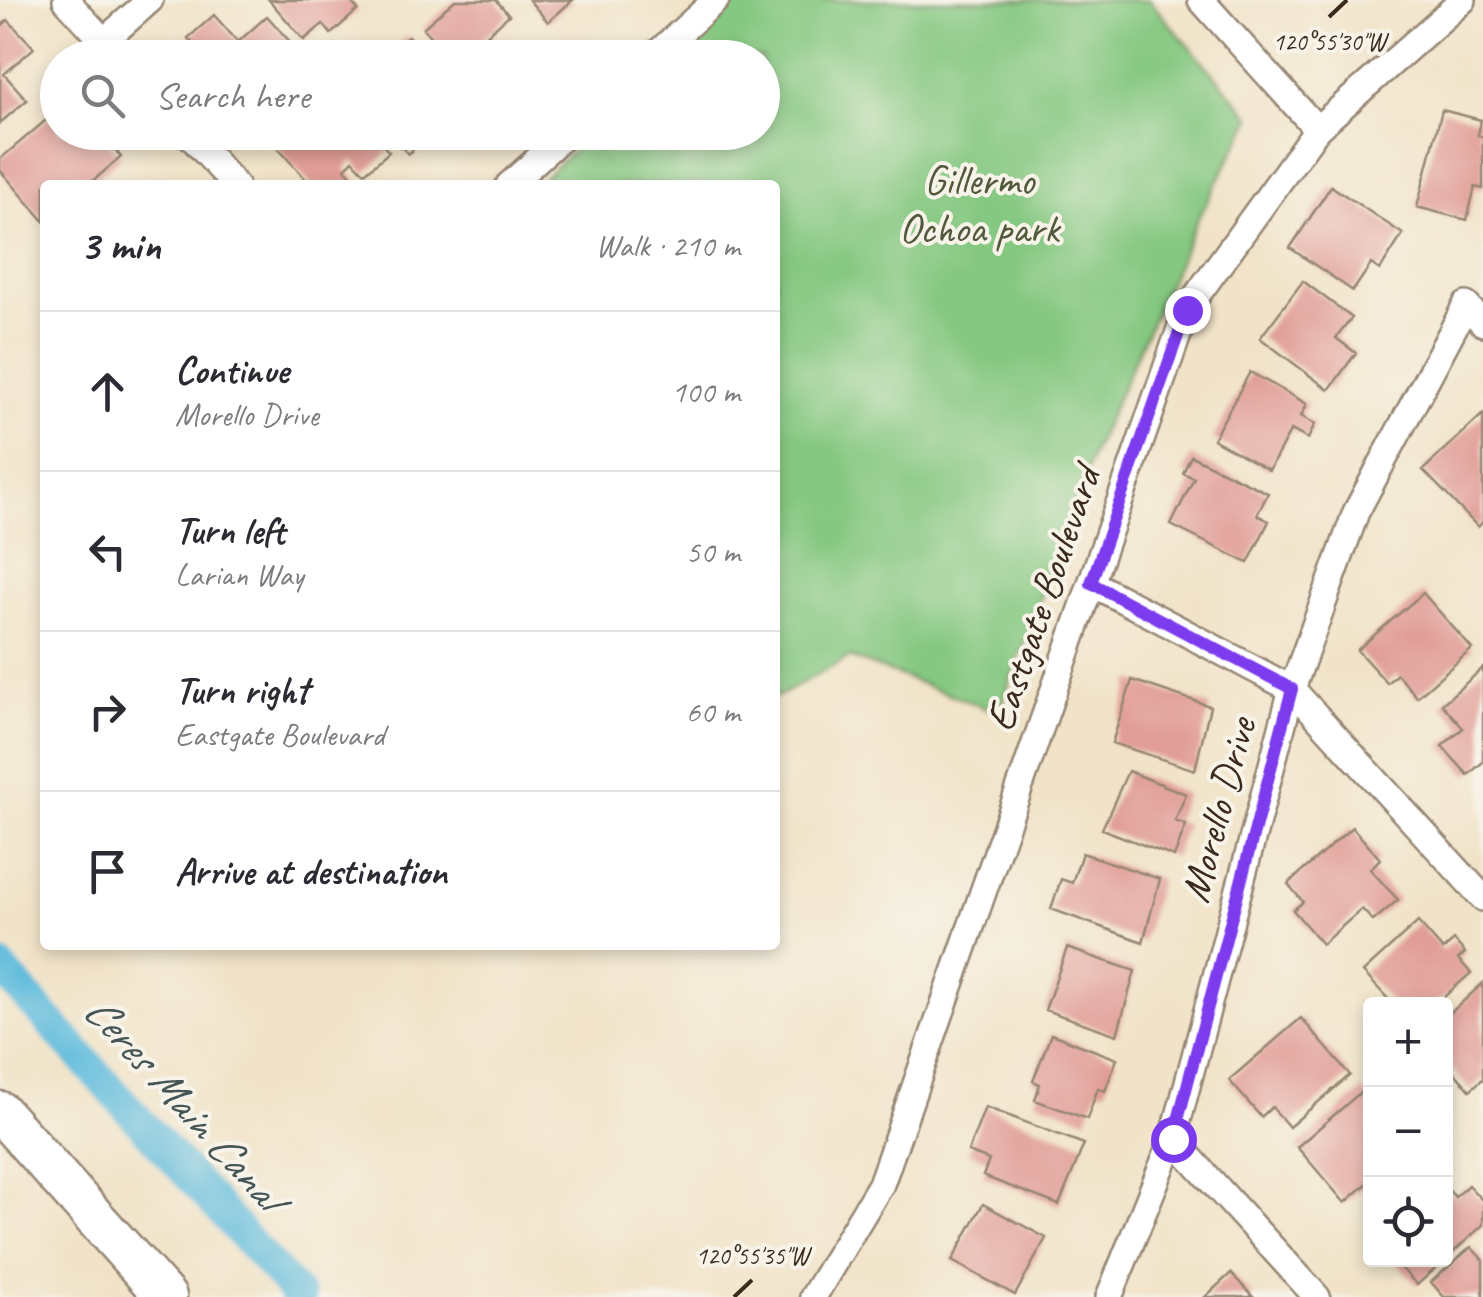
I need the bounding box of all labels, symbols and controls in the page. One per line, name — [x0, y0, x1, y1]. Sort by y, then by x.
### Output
text: 120°55'30"W — [1273, 26, 1389, 58]
search box — [40, 40, 780, 150]
icon: search — [75, 68, 130, 123]
text: Search here — [155, 72, 310, 119]
park label: Gillermo Ochoa park — [899, 154, 1062, 255]
text: 3 min — [80, 219, 160, 272]
text: Walk · 210 m — [596, 225, 740, 266]
route end — [1165, 288, 1211, 334]
text: Continue — [175, 347, 289, 394]
icon: ahead — [80, 364, 135, 419]
text: 100 m — [671, 371, 740, 412]
text: Morello Drive — [175, 394, 319, 435]
street label: Eastgate Boulevard — [973, 454, 1115, 738]
text: Turn left — [175, 507, 285, 554]
icon: left — [80, 524, 135, 579]
text: 50 m — [686, 531, 740, 572]
text: Larian Way — [175, 554, 303, 595]
text: Turn right — [175, 667, 309, 714]
icon: right — [80, 684, 135, 739]
text: 60 m — [686, 691, 740, 732]
street label: Morello Drive — [1168, 710, 1269, 908]
text: Eastgate Boulevard — [175, 714, 385, 755]
icon: arrive — [80, 844, 135, 899]
text: Arrive at destination — [175, 848, 447, 895]
water label: Ceres Main Canal — [72, 983, 304, 1232]
map controls — [1363, 997, 1453, 1267]
button: + — [1363, 997, 1453, 1087]
button: − — [1363, 1087, 1453, 1177]
route start — [1151, 1117, 1197, 1163]
button: locate — [1363, 1177, 1453, 1267]
text: 120°55'35"W — [696, 1240, 812, 1272]

